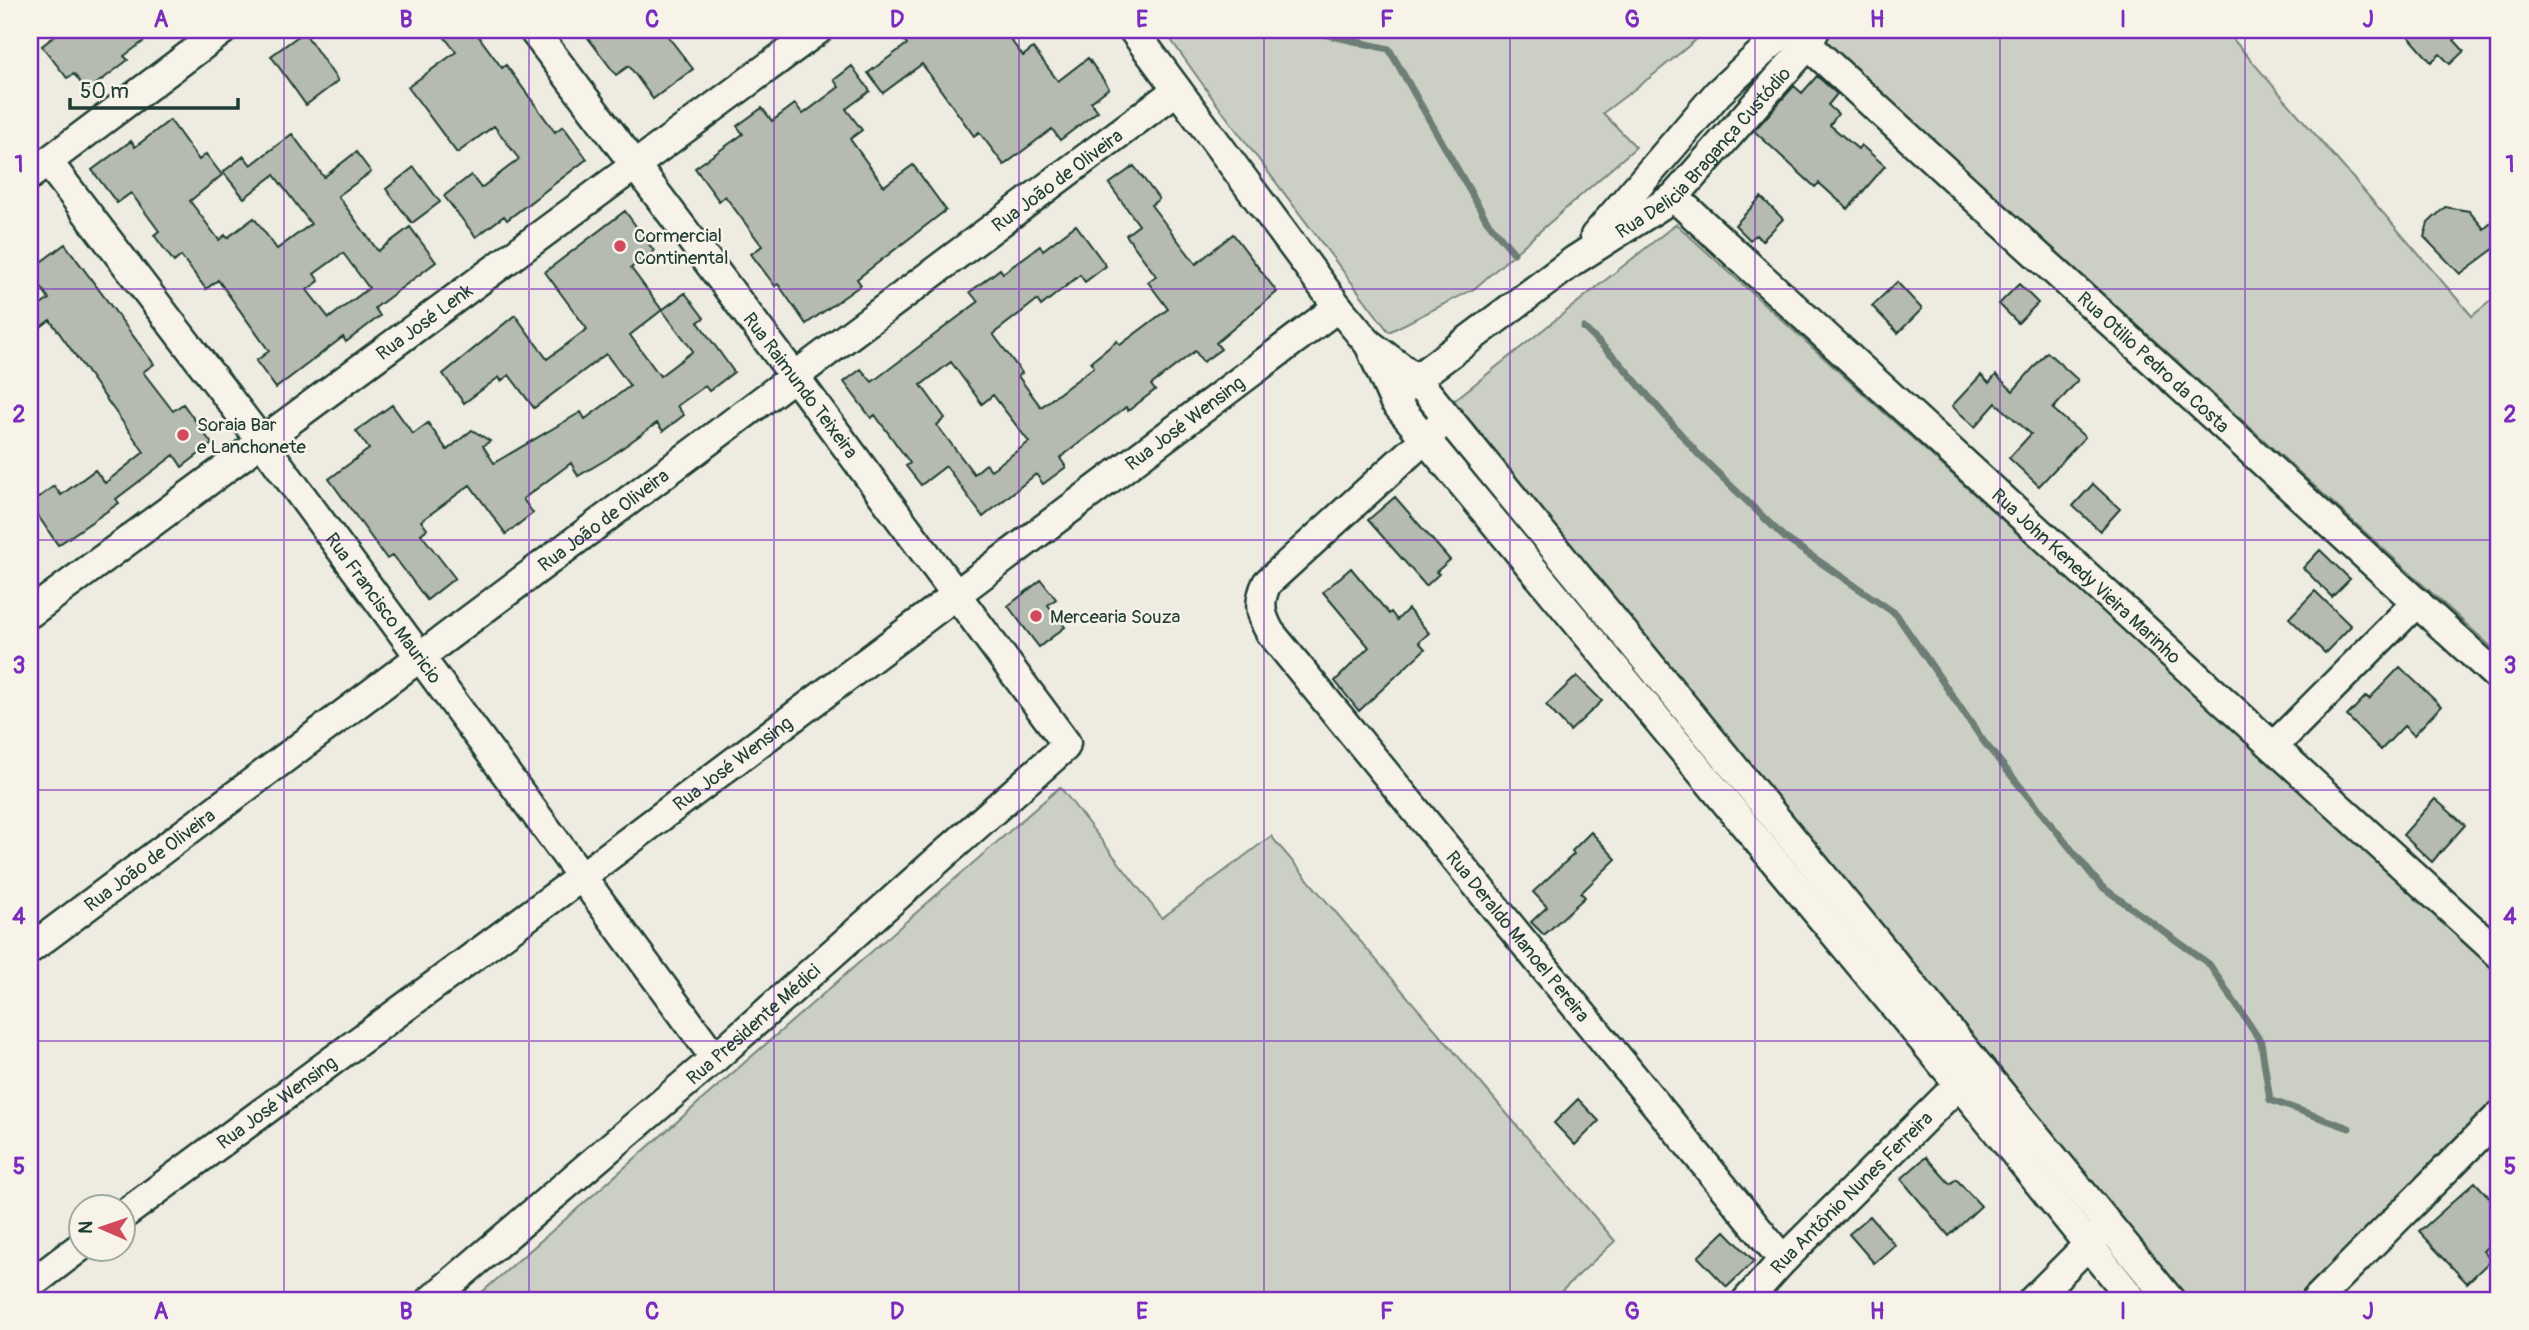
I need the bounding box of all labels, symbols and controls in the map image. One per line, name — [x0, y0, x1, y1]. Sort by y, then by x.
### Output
text: A — [154, 5, 169, 34]
text: B — [399, 5, 413, 34]
text: C — [645, 5, 659, 34]
text: D — [890, 5, 904, 34]
text: E — [1136, 5, 1148, 34]
text: F — [1380, 5, 1394, 34]
text: G — [1624, 5, 1640, 34]
text: H — [1870, 5, 1884, 34]
text: I — [2120, 5, 2126, 34]
text: J — [2362, 5, 2374, 34]
street label: Rua Delicia Bragança Custódio — [1611, 62, 1796, 244]
scale bar — [70, 66, 238, 110]
text: 50 m — [80, 78, 129, 105]
street label: Rua João de Oliveira — [987, 124, 1128, 238]
text: 1 — [15, 150, 24, 179]
text: 1 — [2506, 150, 2515, 179]
place label: Cormercial Continental — [634, 224, 728, 270]
marker: Cormercial Continental — [612, 238, 628, 254]
street label: Rua José Lenk — [372, 279, 478, 366]
street label: Rua Otilio Pedro da Costa — [2072, 287, 2234, 438]
street label: Rua Raimundo Teixeira — [737, 308, 863, 464]
street label: Rua José Wensing — [1121, 371, 1249, 476]
text: 2 — [13, 400, 26, 429]
text: 2 — [2504, 400, 2517, 429]
place label: Soraia Bar e Lanchonete — [197, 413, 307, 459]
marker: Soraia Bar e Lanchonete — [175, 427, 191, 443]
street label: Rua João de Oliveira — [533, 464, 674, 577]
street label: Rua John Kenedy Vieira Marinho — [1986, 483, 2186, 669]
street label: Rua Francisco Mauricio — [320, 528, 446, 688]
place label: Mercearia Souza — [1050, 605, 1181, 629]
marker: Mercearia Souza — [1028, 608, 1044, 624]
text: 3 — [13, 651, 25, 680]
text: 3 — [2504, 651, 2516, 680]
street label: Rua José Wensing — [668, 711, 797, 817]
street label: Rua João de Oliveira — [80, 804, 220, 917]
street label: Rua Deraldo Manoel Pereira — [1440, 846, 1595, 1027]
text: 4 — [12, 902, 26, 931]
text: 4 — [2503, 902, 2517, 931]
street label: Rua Presidente Médici — [681, 959, 826, 1090]
street label: Rua José Wensing — [212, 1051, 342, 1155]
street label: Rua Antônio Nunes Ferreira — [1766, 1106, 1938, 1279]
text: 5 — [13, 1152, 25, 1181]
text: 5 — [2504, 1152, 2516, 1181]
north arrow — [66, 1194, 136, 1264]
text: N — [74, 1220, 98, 1234]
text: A — [154, 1297, 169, 1326]
text: B — [399, 1297, 413, 1326]
text: C — [645, 1297, 659, 1326]
text: D — [890, 1297, 904, 1326]
text: E — [1136, 1297, 1148, 1326]
text: F — [1380, 1297, 1394, 1326]
text: G — [1624, 1297, 1640, 1326]
text: H — [1870, 1297, 1884, 1326]
text: I — [2120, 1297, 2126, 1326]
text: J — [2362, 1297, 2374, 1326]

